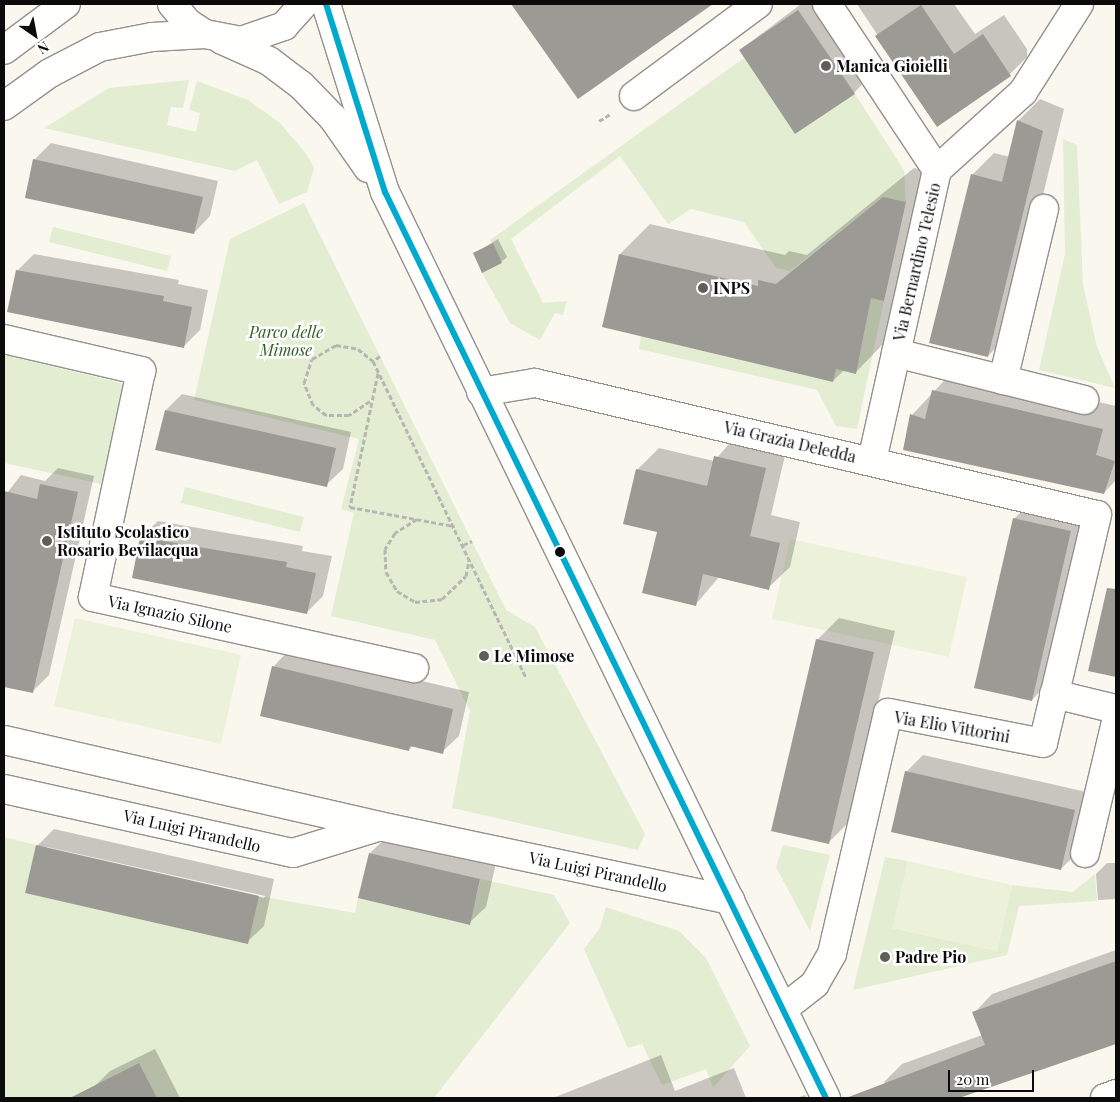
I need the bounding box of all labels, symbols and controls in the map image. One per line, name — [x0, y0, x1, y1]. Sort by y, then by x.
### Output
north arrow — [10, 10, 60, 60]
text: N — [34, 37, 53, 59]
place label: Manica Gioielli — [836, 56, 948, 76]
marker: Manica Gioielli — [820, 60, 832, 72]
street label: Via Bernardino Telesio — [889, 181, 945, 343]
place label: INPS — [713, 278, 750, 298]
marker: INPS — [697, 282, 709, 294]
park label: Parco delle Mimose — [249, 322, 323, 360]
street label: Via Grazia Deledda — [722, 417, 858, 467]
place label: Istituto Scolastico Rosario Bevilacqua — [57, 522, 198, 560]
marker: Istituto Scolastico Rosario Bevilacqua — [41, 535, 53, 547]
unlabelled marker — [555, 547, 565, 557]
street label: Via Ignazio Silone — [106, 591, 234, 637]
place label: Le Mimose — [494, 646, 574, 666]
marker: Le Mimose — [478, 650, 490, 662]
street label: Via Elio Vittorini — [892, 707, 1012, 747]
street label: Via Luigi Pirandello — [121, 806, 263, 856]
street label: Via Luigi Pirandello — [527, 848, 669, 896]
place label: Padre Pio — [895, 947, 966, 967]
marker: Padre Pio — [879, 951, 891, 963]
scale bar — [950, 1060, 1036, 1092]
text: 20 m — [956, 1069, 989, 1089]

